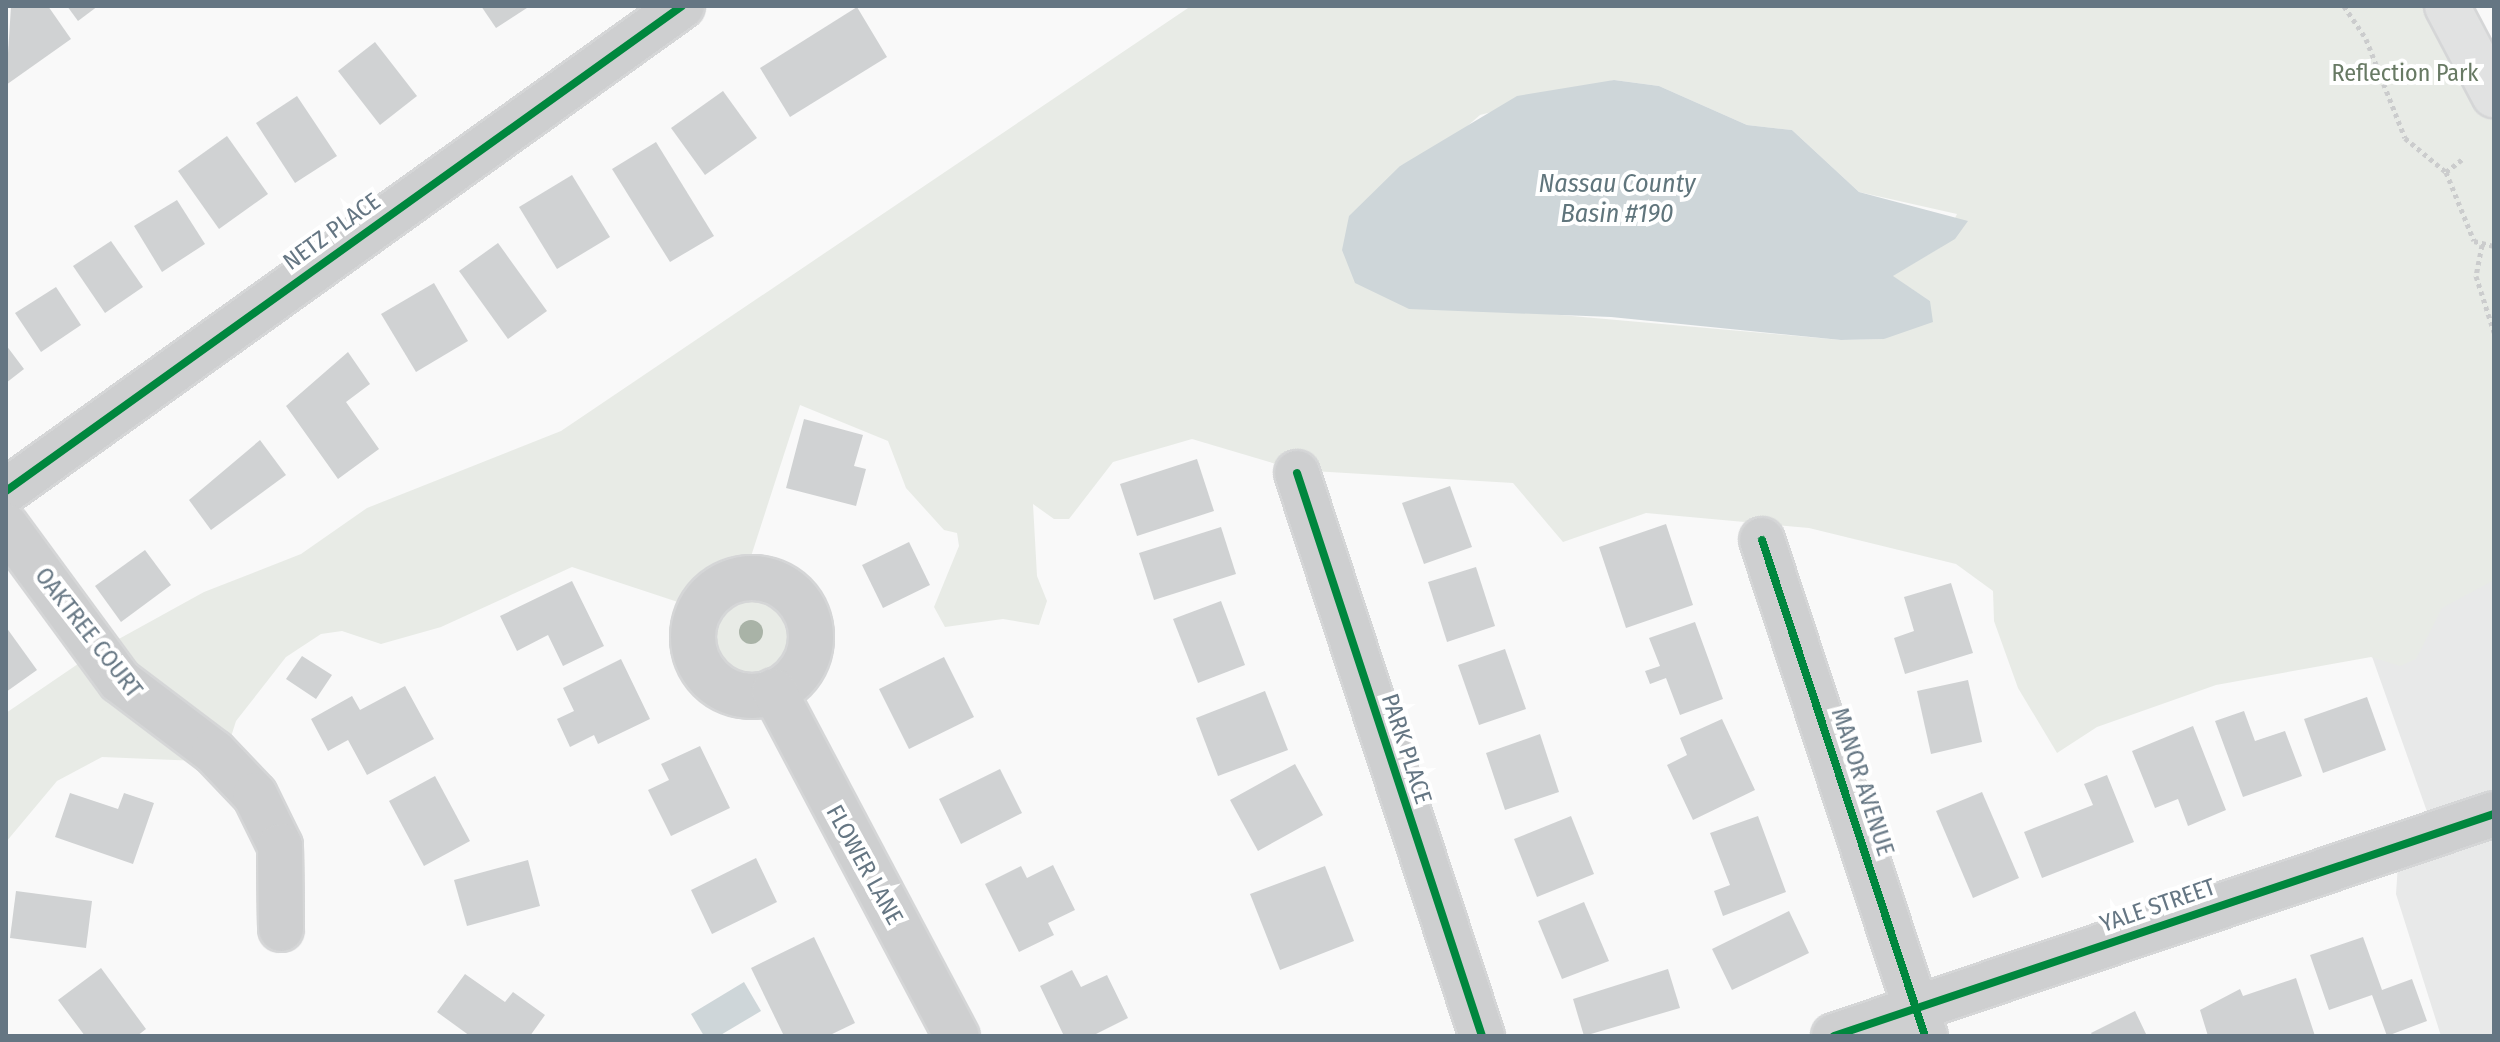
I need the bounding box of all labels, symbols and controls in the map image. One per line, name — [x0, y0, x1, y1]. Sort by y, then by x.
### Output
park label: Reflection Park — [2331, 60, 2479, 88]
water label: Nassau County Basin #190 — [1538, 168, 1696, 230]
street label: NETZ PLACE — [278, 187, 386, 277]
street label: OAKTREE COURT — [28, 562, 148, 704]
street label: PARK PLACE — [1375, 690, 1437, 808]
street label: MANOR AVENUE — [1825, 704, 1899, 860]
street label: FLOWER LANE — [819, 800, 909, 930]
street label: YALE STREET — [2097, 873, 2219, 939]

